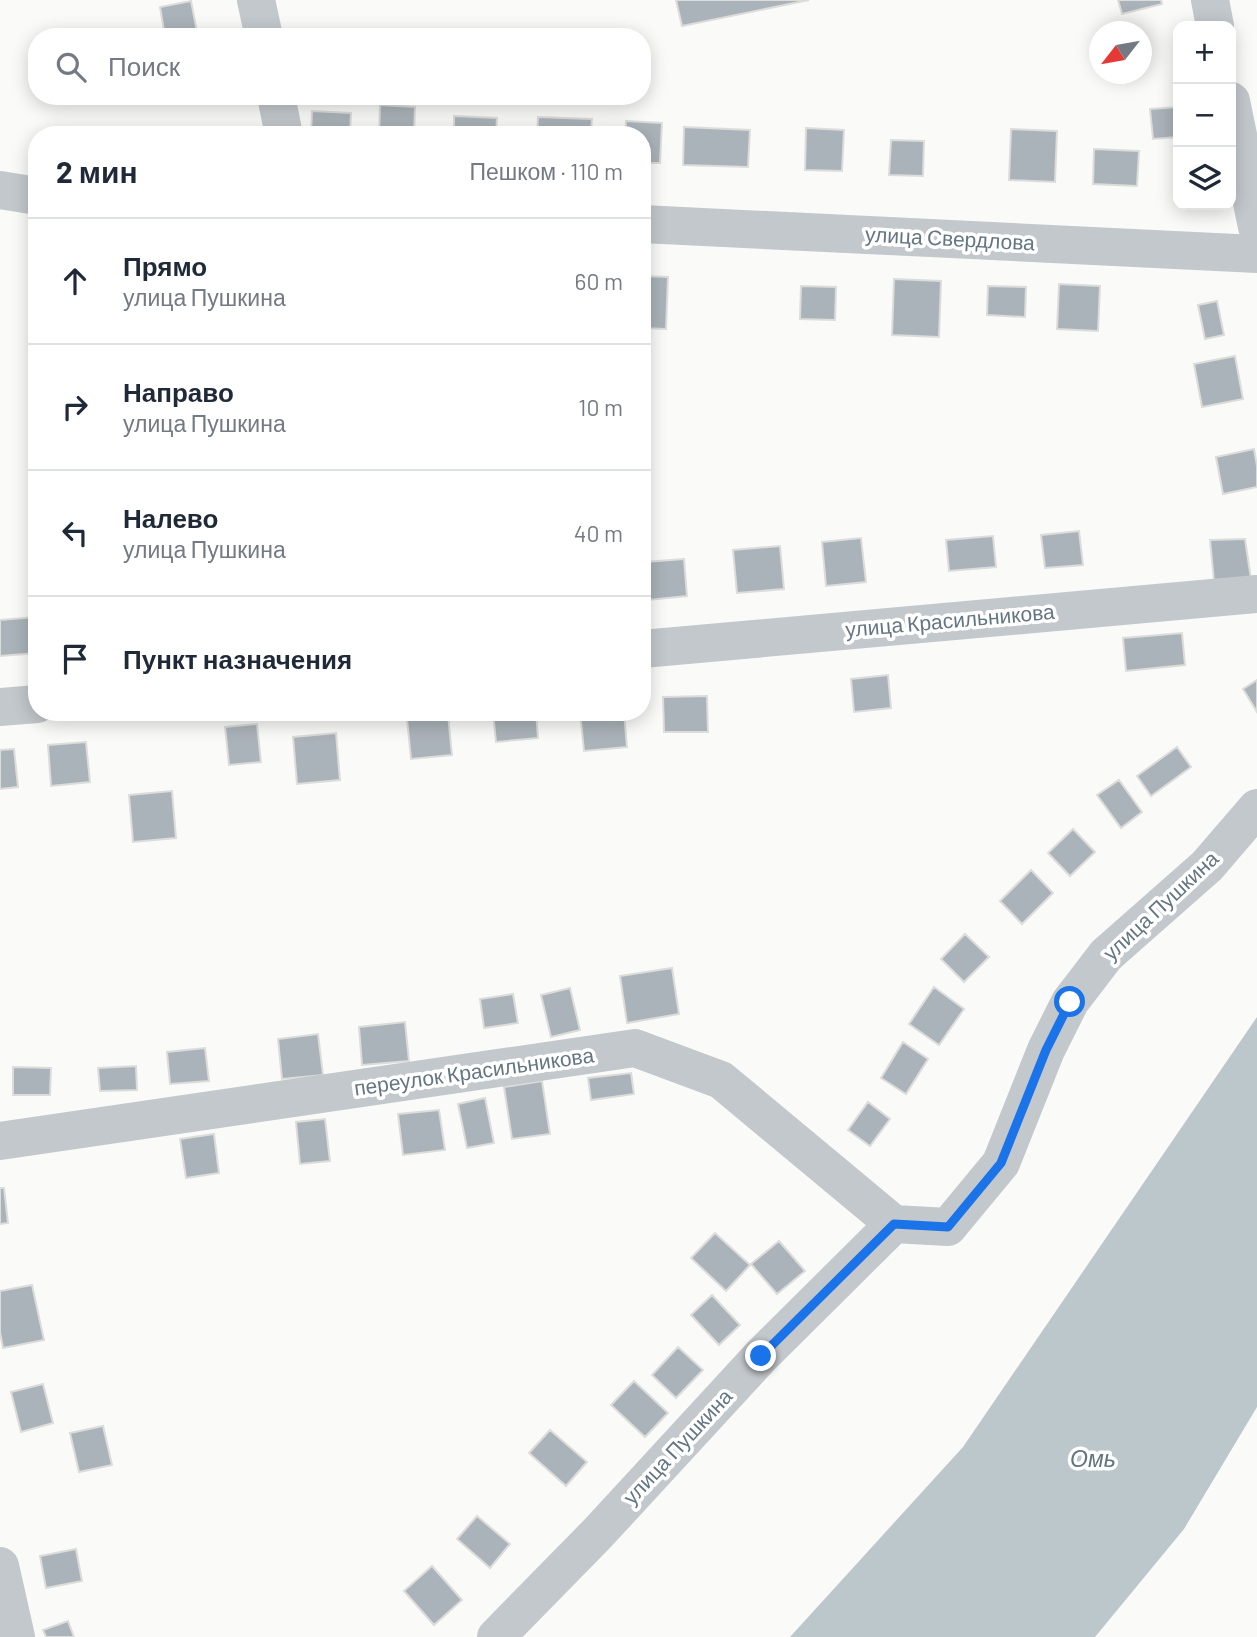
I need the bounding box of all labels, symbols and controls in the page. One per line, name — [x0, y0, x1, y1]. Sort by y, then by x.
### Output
north arrow — [1089, 21, 1152, 84]
map controls — [1173, 21, 1236, 210]
button: + — [1173, 21, 1236, 84]
search box — [28, 28, 651, 105]
icon: search — [52, 48, 90, 86]
text: Поиск — [108, 50, 180, 81]
button: − — [1173, 84, 1236, 147]
button: layers — [1173, 147, 1236, 210]
text: 2 мин — [56, 153, 138, 189]
text: Пешком · 110 m — [469, 157, 623, 185]
street label: улица Свердлова — [865, 221, 1036, 254]
text: Прямо — [123, 250, 207, 281]
icon: ahead — [56, 262, 94, 300]
text: 60 m — [575, 267, 623, 295]
text: улица Пушкина — [123, 283, 286, 311]
text: Направо — [123, 376, 234, 407]
icon: right — [56, 388, 94, 426]
text: 10 m — [578, 393, 623, 421]
text: улица Пушкина — [123, 409, 286, 437]
text: Налево — [123, 502, 218, 533]
icon: left — [56, 514, 94, 552]
text: 40 m — [574, 519, 623, 547]
text: улица Пушкина — [123, 535, 286, 563]
street label: улица Красильникова — [844, 598, 1056, 641]
icon: arrive — [56, 640, 94, 678]
text: Пункт назначения — [123, 643, 352, 674]
street label: улица Пушкина — [1097, 845, 1223, 965]
route start — [1054, 986, 1085, 1017]
street label: переулок Красильникова — [352, 1041, 596, 1100]
route end — [745, 1340, 776, 1371]
street label: улица Пушкина — [617, 1383, 737, 1509]
water label: Омь — [1070, 1444, 1116, 1472]

